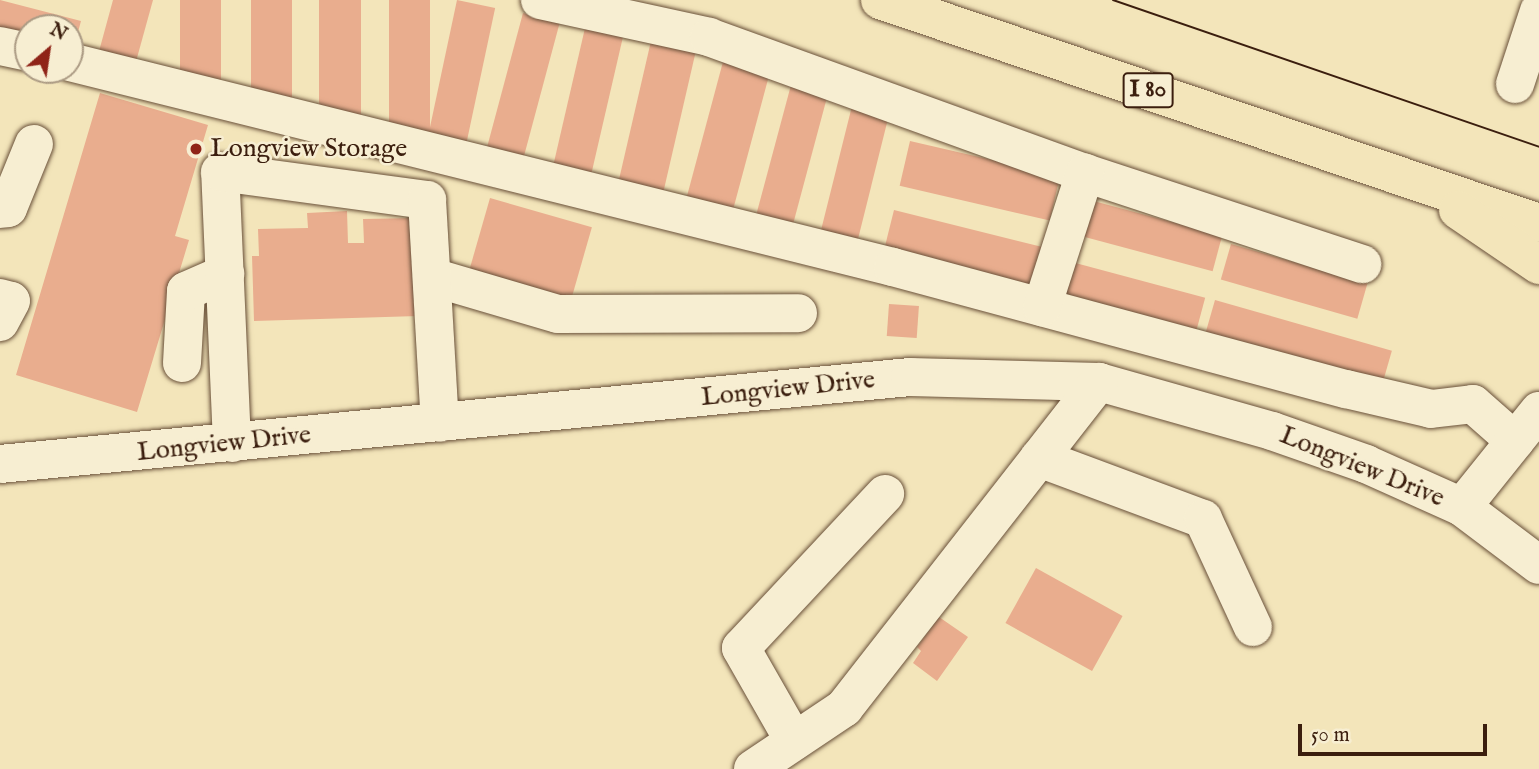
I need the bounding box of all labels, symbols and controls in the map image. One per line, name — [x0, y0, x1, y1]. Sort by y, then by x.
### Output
north arrow — [14, 14, 84, 84]
text: N — [45, 18, 71, 47]
road number: I 80 — [1122, 70, 1174, 110]
place label: Longview Storage — [210, 133, 407, 165]
marker: Longview Storage — [188, 141, 204, 157]
street label: Longview Drive — [699, 364, 877, 414]
street label: Longview Drive — [135, 419, 313, 469]
street label: Longview Drive — [1275, 420, 1449, 514]
scale bar — [1301, 710, 1490, 754]
text: 50 m — [1311, 722, 1350, 749]

